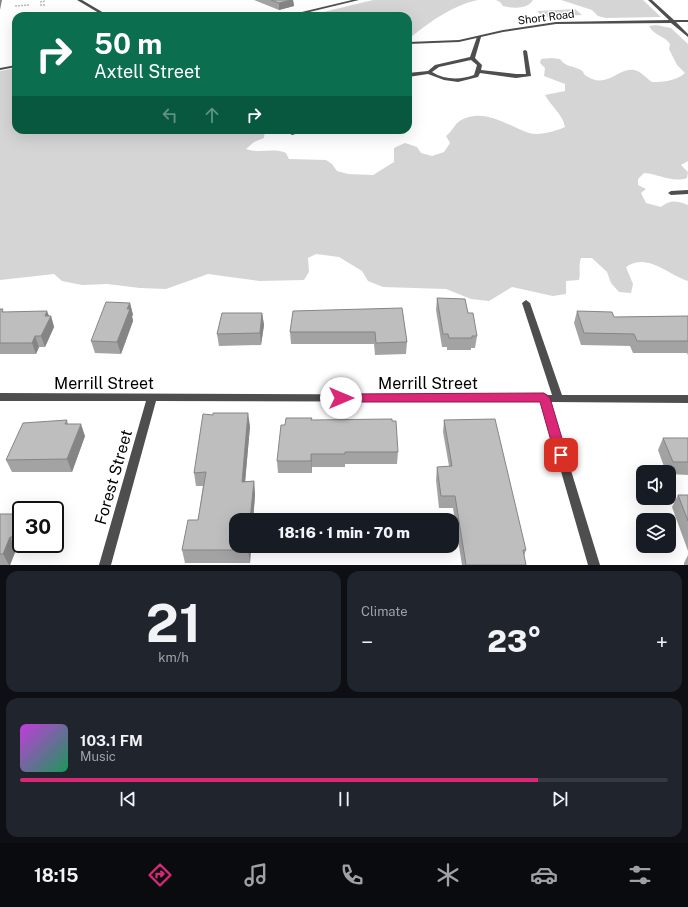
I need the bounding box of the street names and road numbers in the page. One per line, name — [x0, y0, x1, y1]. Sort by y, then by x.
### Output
street label: Short Road — [517, 8, 575, 26]
street label: Merrill Street — [54, 374, 154, 393]
street label: Merrill Street — [378, 374, 478, 393]
street label: Forest Street — [91, 427, 136, 527]

